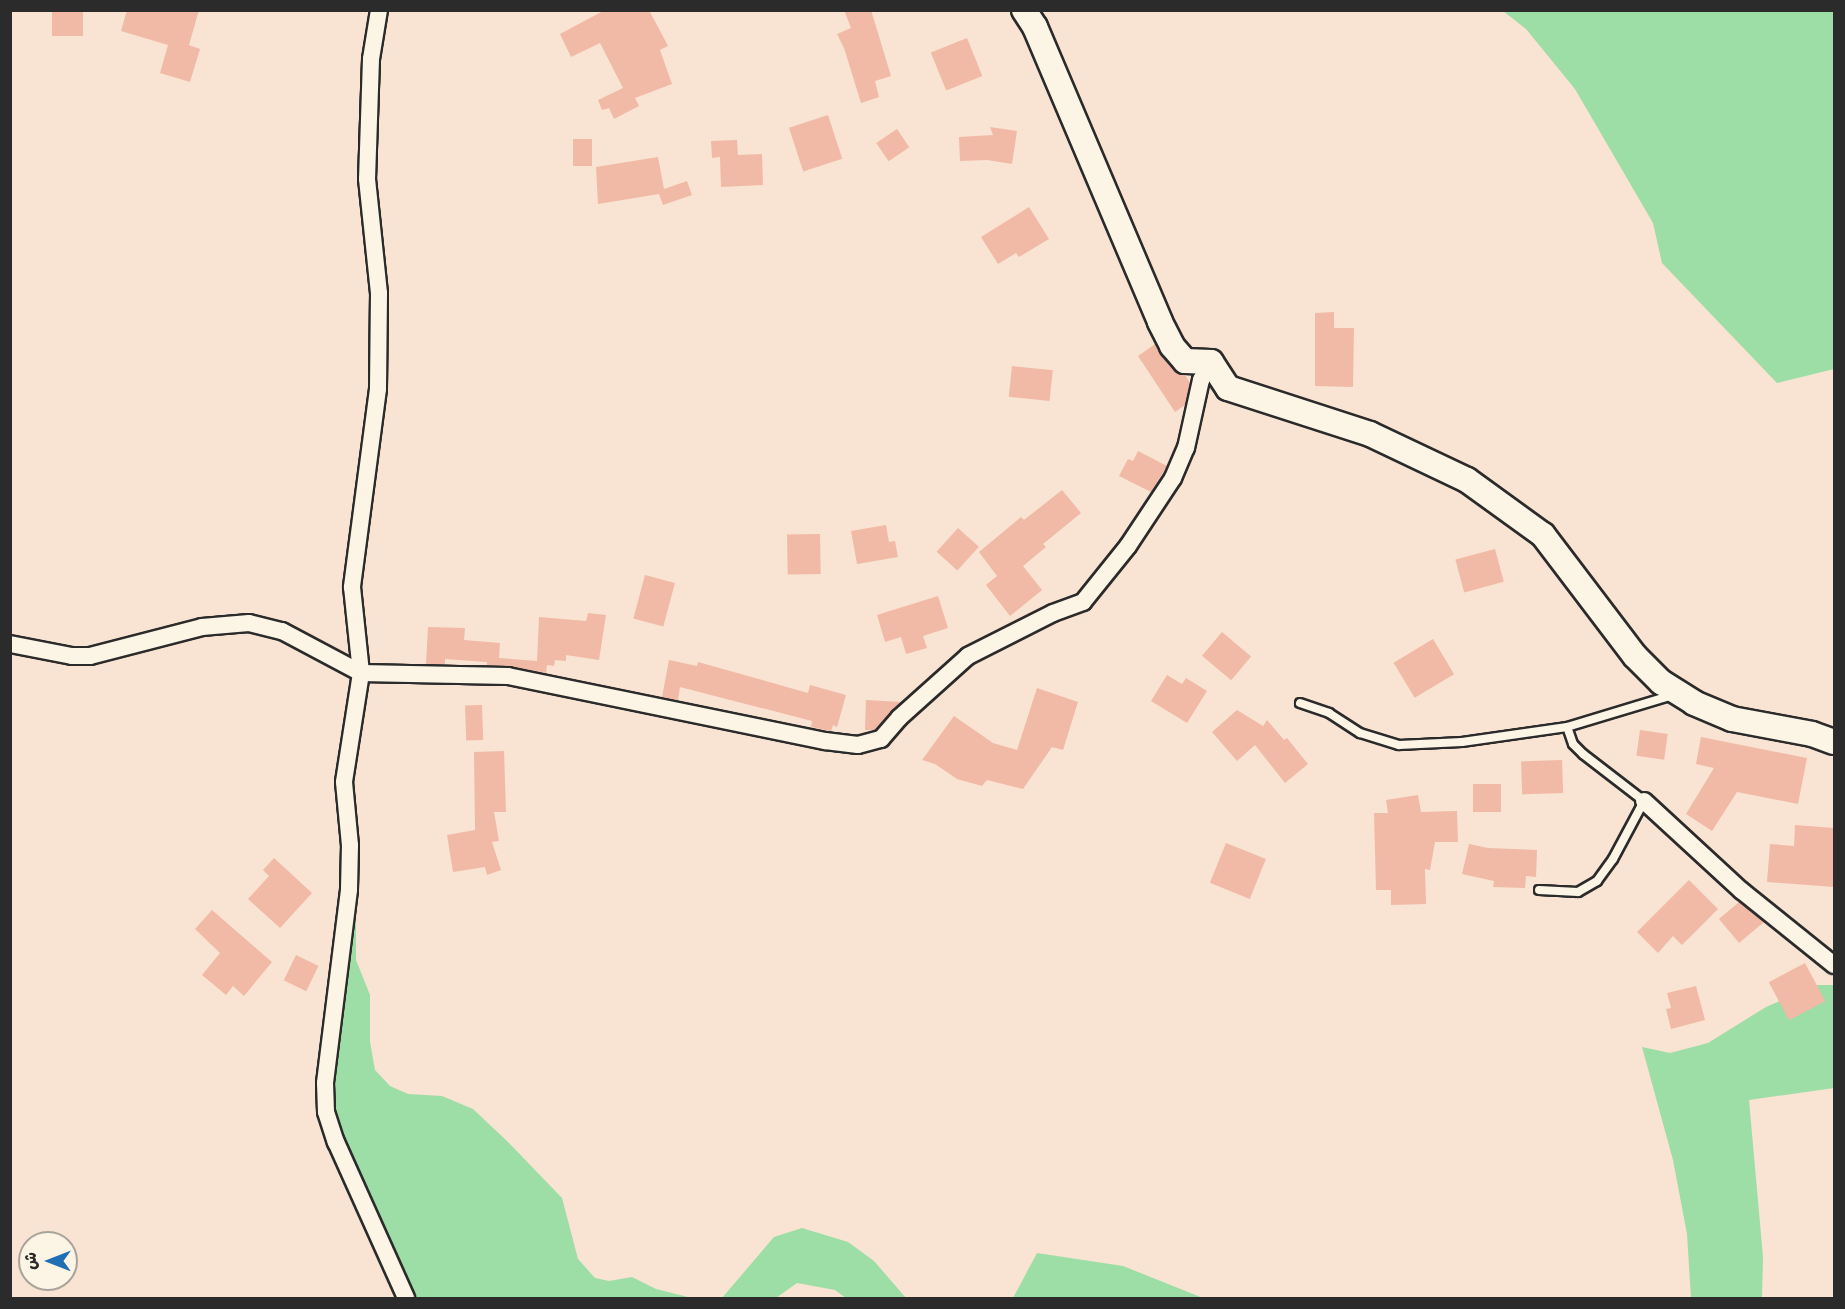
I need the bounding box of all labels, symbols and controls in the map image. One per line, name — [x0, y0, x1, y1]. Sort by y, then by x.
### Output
north arrow — [18, 1231, 78, 1291]
text: ش — [22, 1252, 41, 1270]

